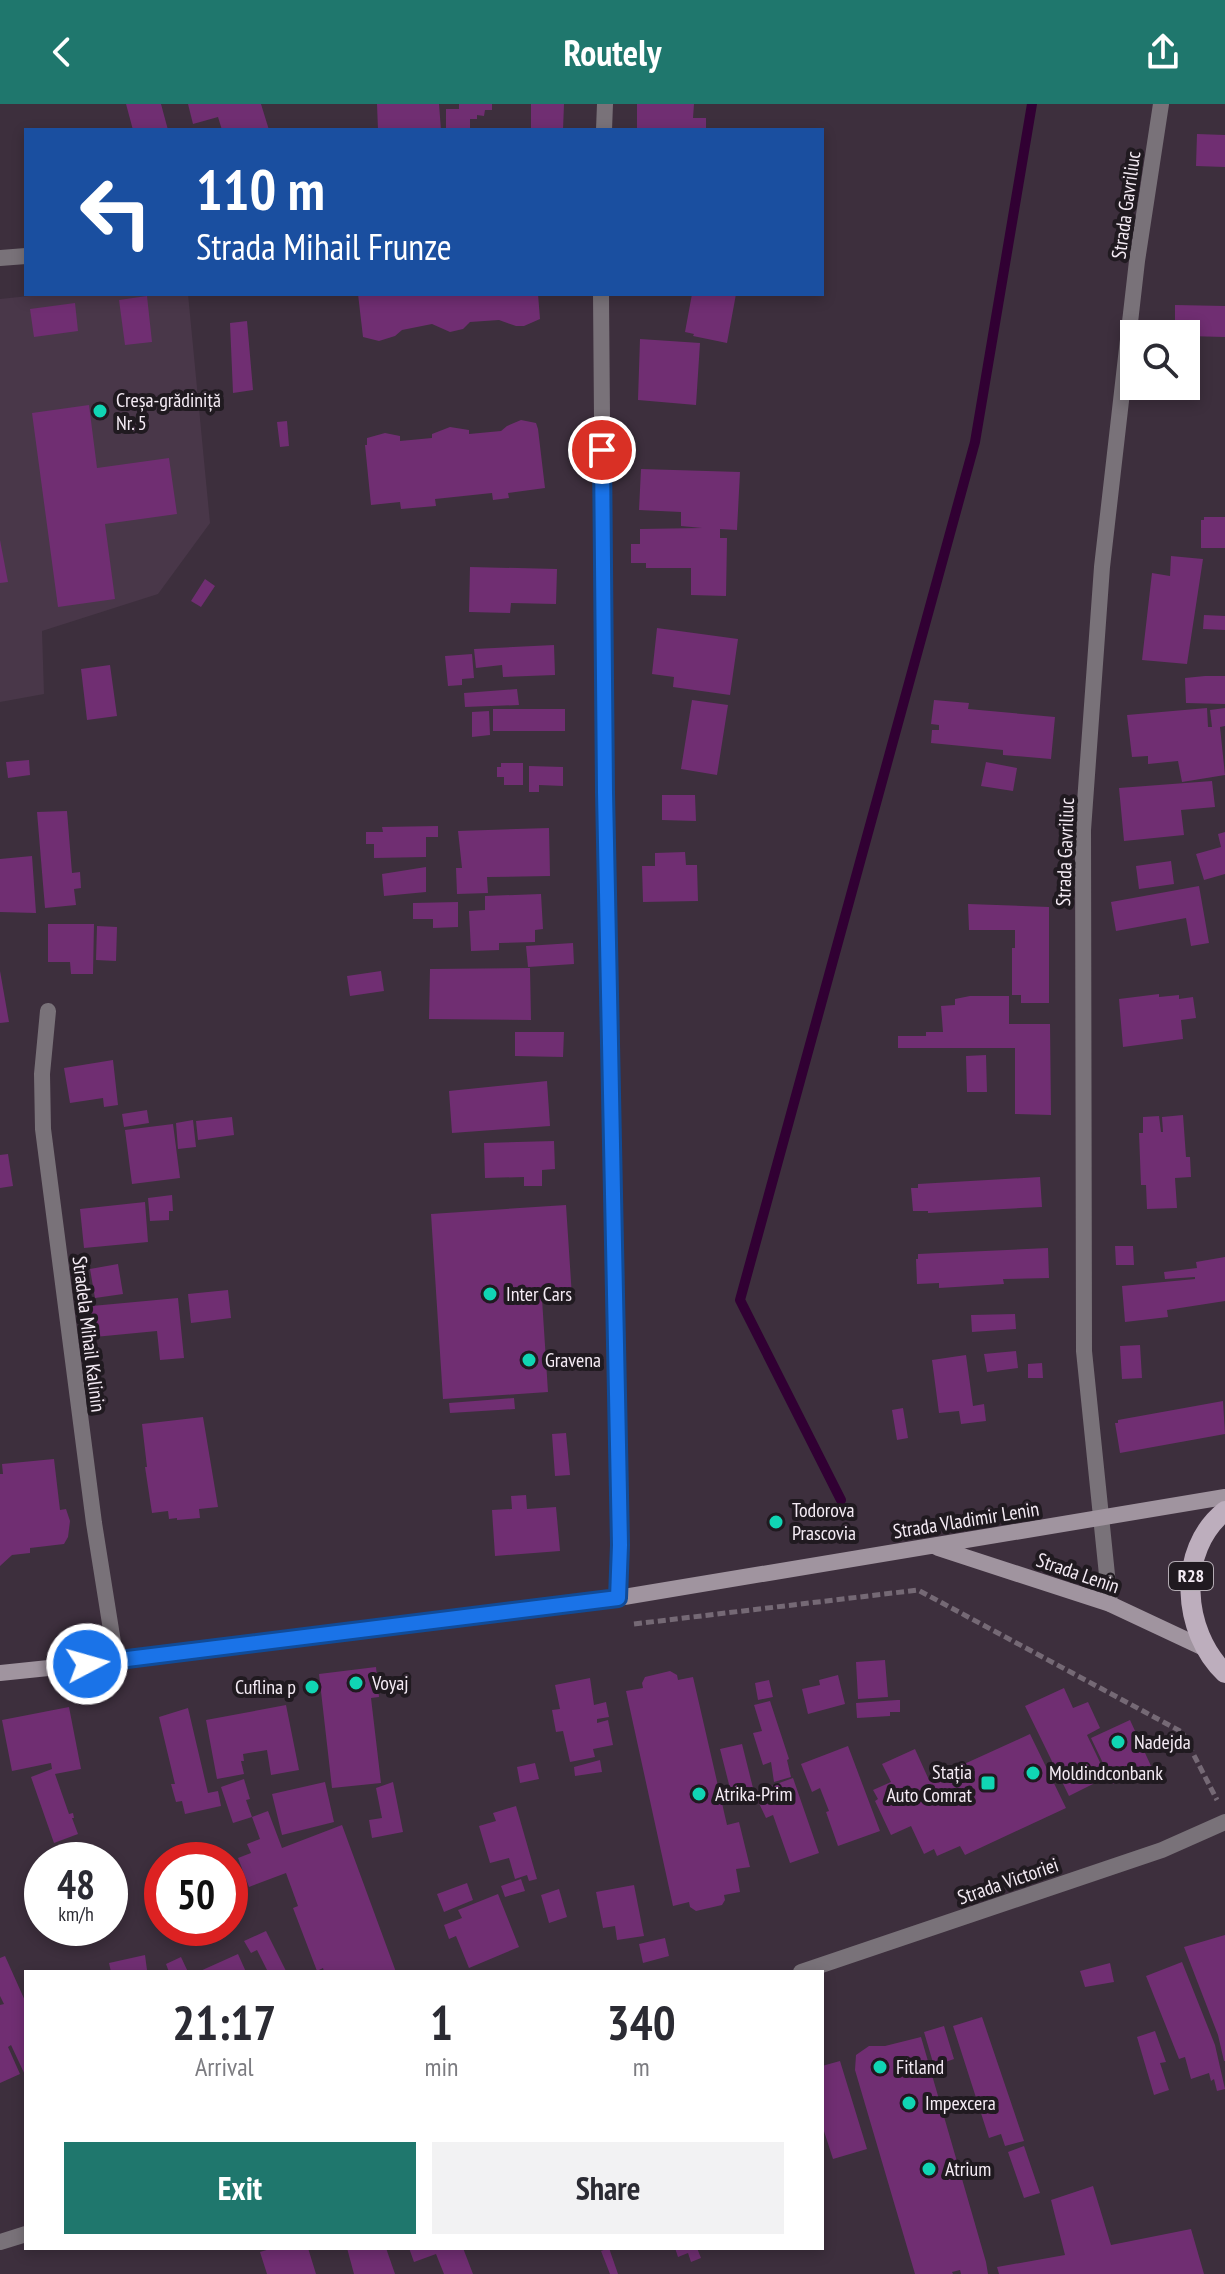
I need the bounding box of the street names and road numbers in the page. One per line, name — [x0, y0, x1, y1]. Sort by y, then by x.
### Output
street label: Strada Gavriliuc — [1106, 149, 1146, 261]
street label: Strada Gavriliuc — [1050, 797, 1080, 907]
street label: Stradela Mihail Kalinin — [67, 1255, 111, 1413]
street label: Strada Vladimir Lenin — [891, 1496, 1041, 1544]
street label: Strada Lenin — [1033, 1547, 1123, 1599]
road number: R28 — [1169, 1562, 1213, 1590]
street label: Strada Victoriei — [954, 1852, 1062, 1910]

